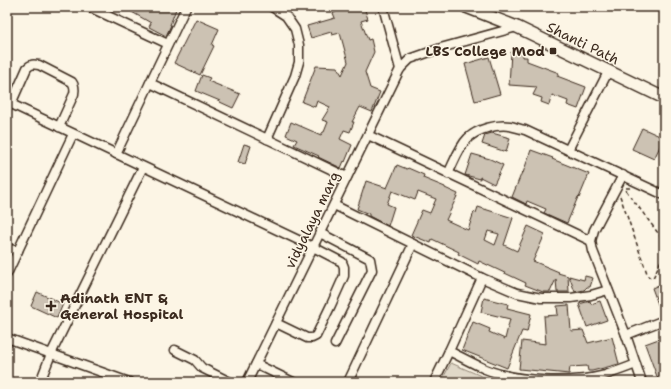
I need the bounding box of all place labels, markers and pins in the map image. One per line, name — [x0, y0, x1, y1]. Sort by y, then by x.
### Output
place label: LBS College Mod — [426, 42, 545, 60]
marker: LBS College Mod — [548, 46, 558, 56]
place label: Adinath ENT & General Hospital — [60, 289, 183, 323]
marker: Adinath ENT & General Hospital — [45, 300, 57, 312]

